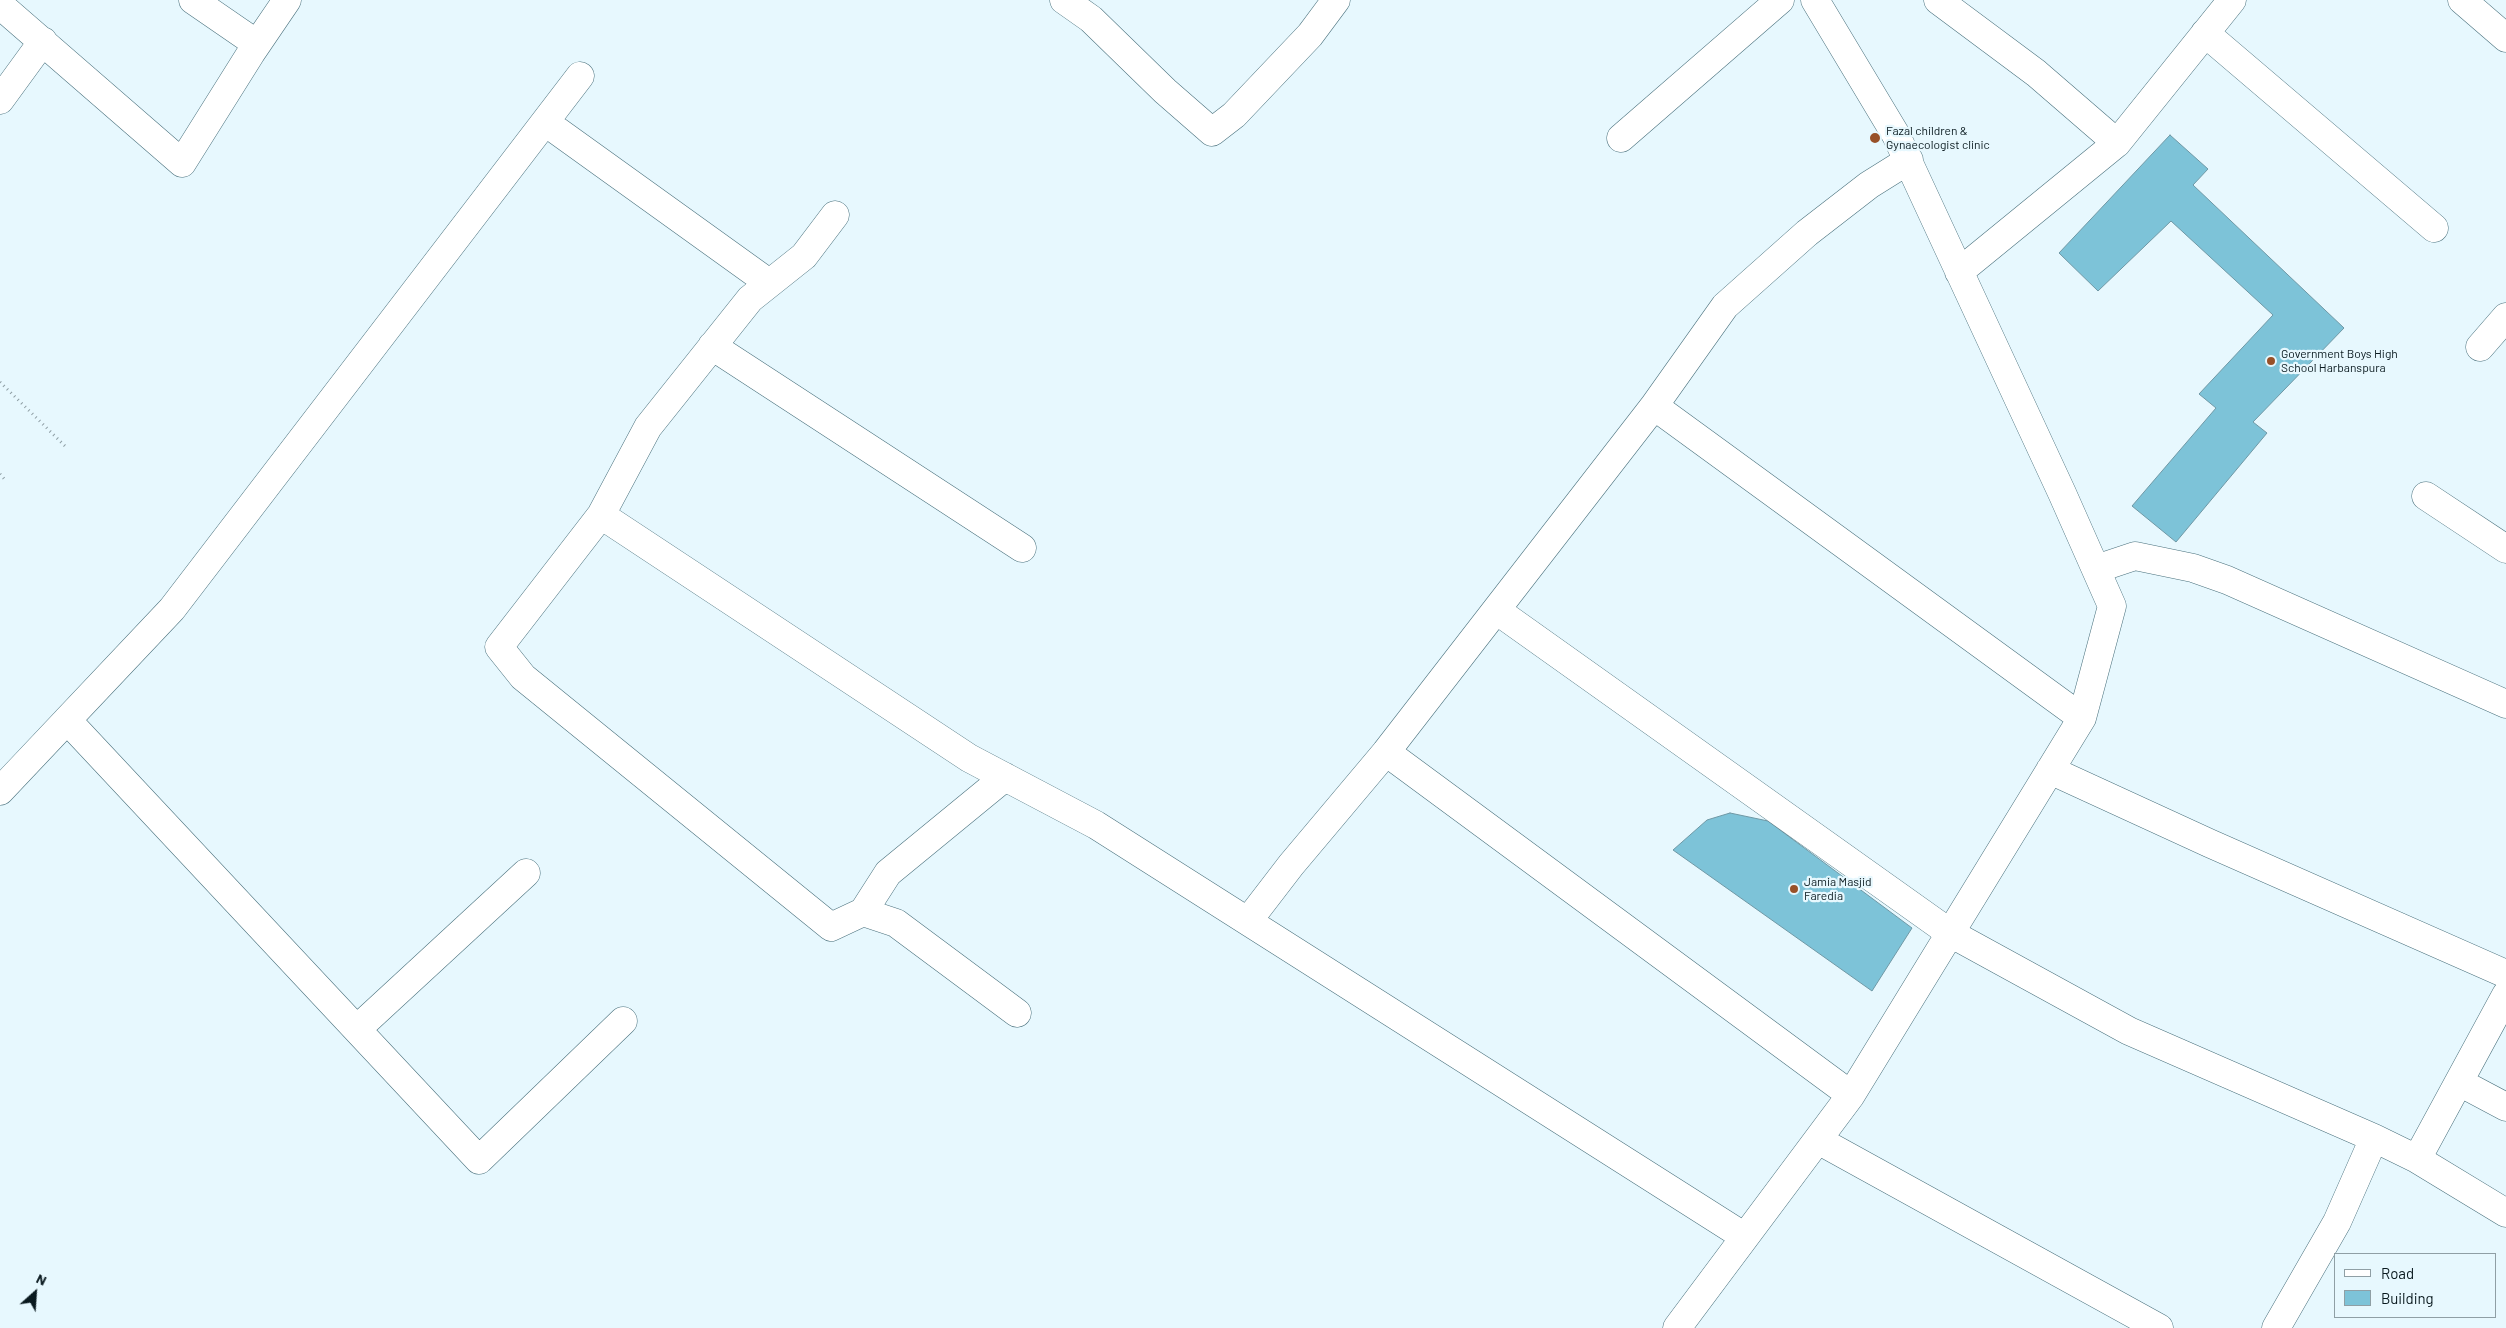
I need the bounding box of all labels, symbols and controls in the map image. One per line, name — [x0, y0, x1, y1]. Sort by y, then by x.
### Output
place label: Fazal children & Gynaecologist clinic — [1886, 124, 1990, 152]
marker: Fazal children & Gynaecologist clinic — [1868, 131, 1882, 145]
place label: Government Boys High School Harbanspura — [2281, 347, 2398, 375]
marker: Government Boys High School Harbanspura — [2265, 355, 2277, 367]
place label: Jamia Masjid Faredia — [1804, 875, 1872, 903]
marker: Jamia Masjid Faredia — [1788, 883, 1800, 895]
legend — [2334, 1253, 2496, 1318]
text: Road — [2381, 1264, 2414, 1282]
north arrow — [10, 1268, 60, 1318]
text: N — [34, 1269, 50, 1289]
text: Building — [2381, 1289, 2434, 1307]

